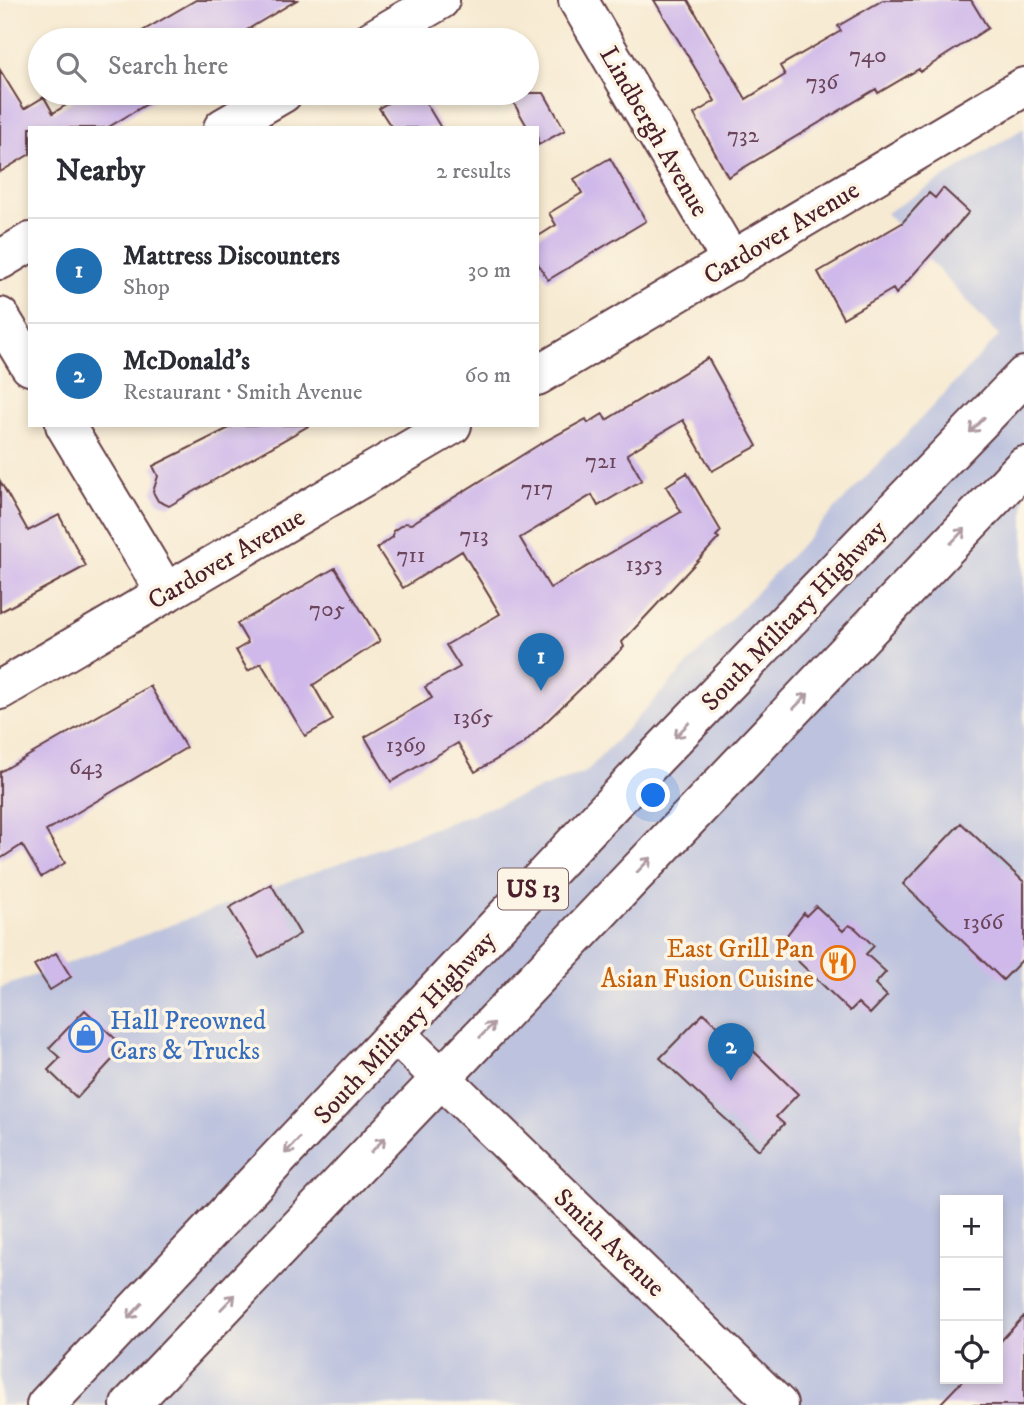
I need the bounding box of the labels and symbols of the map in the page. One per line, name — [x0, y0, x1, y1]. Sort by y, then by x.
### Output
street label: Lindbergh Avenue — [592, 41, 716, 223]
house number: 740 — [849, 41, 887, 70]
house number: 736 — [806, 68, 839, 97]
house number: 732 — [727, 121, 760, 150]
street label: Cardover Avenue — [698, 174, 866, 293]
one-way arrow — [968, 417, 985, 434]
house number: 721 — [585, 447, 617, 476]
house number: 717 — [521, 474, 553, 503]
street label: Cardover Avenue — [142, 501, 311, 618]
street label: South Military Highway — [694, 513, 894, 718]
house number: 713 — [459, 521, 489, 550]
one-way arrow — [949, 528, 966, 545]
house number: 711 — [396, 541, 426, 570]
house number: 1353 — [625, 550, 663, 579]
house number: 705 — [309, 595, 345, 624]
pin: 1 — [518, 633, 564, 691]
one-way arrow — [792, 692, 809, 709]
house number: 1365 — [453, 703, 493, 732]
one-way arrow — [674, 721, 691, 738]
house number: 1369 — [386, 731, 426, 760]
house number: 643 — [69, 753, 103, 782]
your location — [636, 778, 670, 812]
one-way arrow — [636, 856, 652, 874]
road number: US 13 — [498, 868, 568, 909]
house number: 1366 — [963, 908, 1005, 937]
street label: South Military Highway — [307, 924, 504, 1132]
place label: East Grill Pan Asian Fusion Cuisine — [601, 933, 814, 996]
restaurant icon: East Grill Pan Asian Fusion Cuisine — [819, 944, 857, 982]
place label: Hall Preowned Cars & Trucks — [110, 1005, 266, 1068]
shop icon: Hall Preowned Cars & Trucks — [67, 1016, 105, 1054]
one-way arrow — [479, 1022, 496, 1039]
pin: 2 — [708, 1023, 754, 1081]
one-way arrow — [283, 1137, 300, 1154]
one-way arrow — [370, 1137, 387, 1154]
street label: Smith Avenue — [546, 1182, 672, 1304]
one-way arrow — [219, 1294, 236, 1311]
one-way arrow — [127, 1302, 144, 1319]

